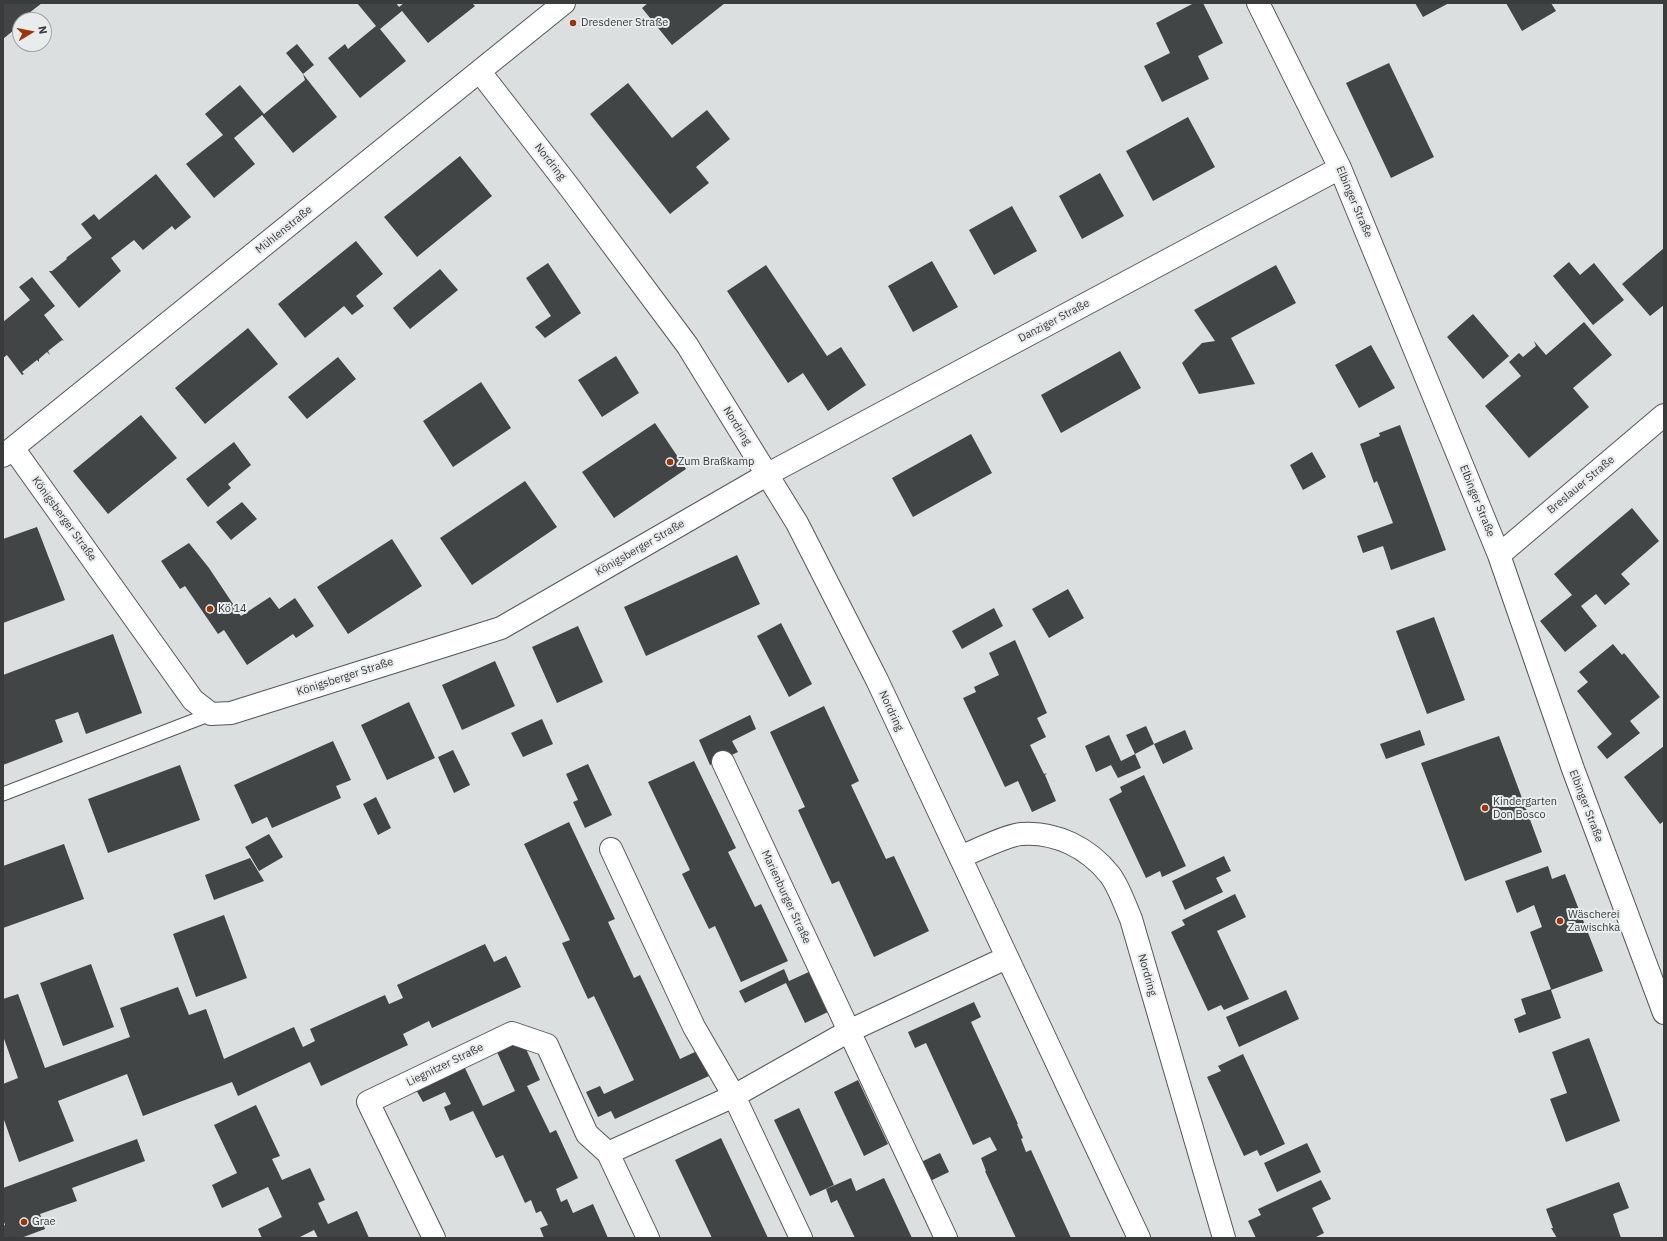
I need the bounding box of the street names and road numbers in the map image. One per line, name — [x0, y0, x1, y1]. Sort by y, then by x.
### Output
street label: Nordring — [532, 141, 568, 183]
street label: Elbinger Straße — [1333, 164, 1375, 240]
street label: Mühlenstraße — [253, 203, 315, 257]
street label: Danziger Straße — [1016, 297, 1092, 345]
street label: Nordring — [720, 404, 754, 448]
street label: Breslauer Straße — [1545, 453, 1617, 517]
street label: Elbinger Straße — [1457, 463, 1497, 539]
street label: Königsberger Straße — [29, 474, 99, 564]
street label: Königsberger Straße — [593, 517, 687, 579]
street label: Königsberger Straße — [295, 655, 395, 699]
street label: Nordring — [876, 689, 906, 733]
street label: Elbinger Straße — [1566, 768, 1606, 844]
street label: Marienburger Straße — [758, 848, 814, 946]
street label: Nordring — [1135, 952, 1159, 998]
street label: Liegnitzer Straße — [404, 1041, 486, 1089]

